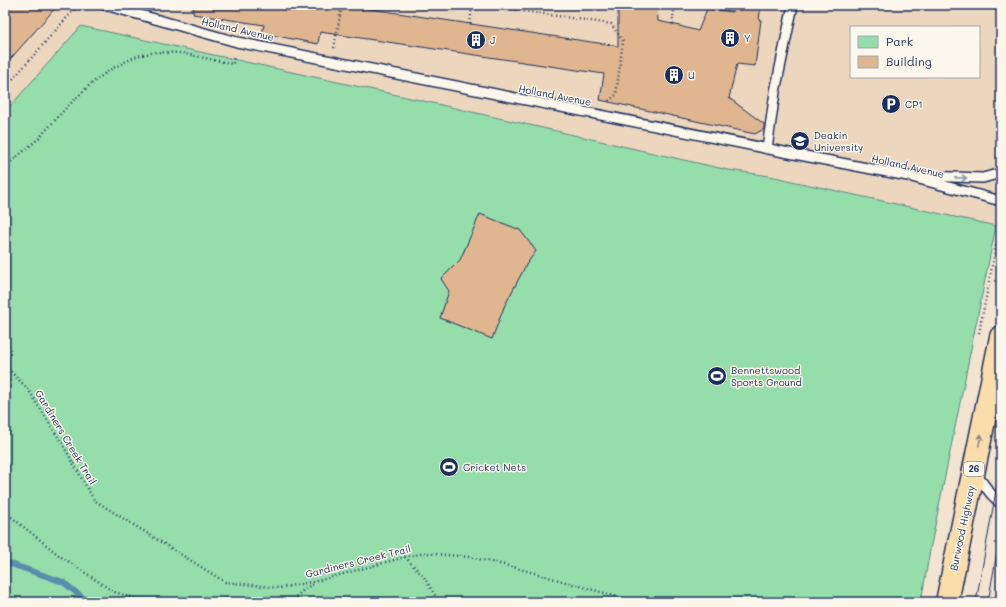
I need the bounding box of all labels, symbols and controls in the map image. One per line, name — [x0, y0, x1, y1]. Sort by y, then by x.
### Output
street label: Holland Avenue — [200, 14, 276, 44]
legend — [850, 26, 980, 78]
building icon: Y — [719, 27, 741, 49]
building icon: J — [465, 29, 487, 51]
place label: Y — [744, 31, 751, 45]
place label: J — [490, 33, 496, 47]
text: Park — [886, 33, 913, 49]
text: Building — [886, 53, 932, 69]
building icon: U — [663, 64, 685, 86]
place label: U — [688, 68, 695, 82]
street label: Holland Avenue — [517, 81, 593, 109]
parking icon: CP1 — [880, 93, 902, 115]
place label: CP1 — [905, 97, 923, 111]
place label: Deakin University — [814, 128, 863, 154]
school or university icon: Deakin University — [789, 130, 811, 152]
street label: Holland Avenue — [870, 151, 946, 181]
one-way arrow — [954, 174, 967, 181]
place label: Bennettswood Sports Ground — [731, 363, 802, 389]
sports icon: Bennettswood Sports Ground — [706, 365, 728, 387]
street label: Gardiners Creek Trail — [32, 387, 100, 487]
one-way arrow — [976, 434, 984, 447]
sports icon: Cricket Nets — [438, 456, 460, 478]
place label: Cricket Nets — [463, 460, 526, 474]
road number: 26 — [964, 462, 984, 476]
street label: Burwood Highway — [946, 484, 978, 572]
street label: Gardiners Creek Trail — [304, 541, 412, 581]

